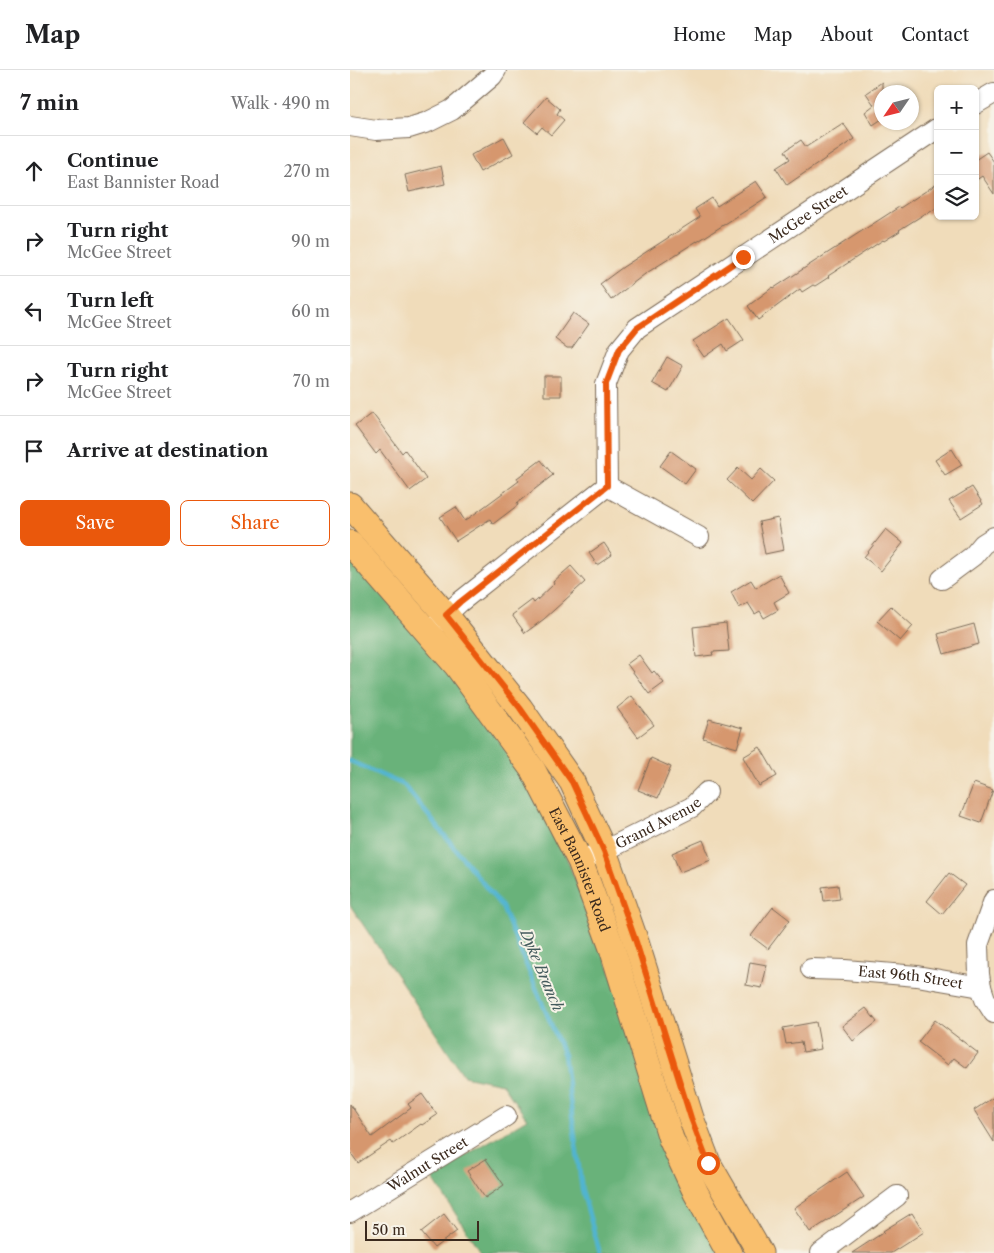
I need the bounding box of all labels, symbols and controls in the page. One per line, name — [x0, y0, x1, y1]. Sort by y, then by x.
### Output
text: Map — [25, 20, 80, 49]
text: Home — [673, 24, 726, 46]
text: Map — [754, 24, 792, 46]
text: About — [820, 24, 873, 46]
text: Contact — [901, 24, 969, 46]
north arrow — [874, 85, 919, 130]
map controls — [934, 85, 979, 220]
button: + — [934, 85, 979, 130]
text: 7 min — [20, 90, 79, 115]
text: Walk · 490 m — [231, 93, 330, 113]
button: − — [934, 130, 979, 175]
text: Continue — [67, 149, 159, 172]
icon: ahead — [20, 157, 48, 185]
text: 270 m — [284, 161, 330, 181]
text: East Bannister Road — [67, 172, 220, 192]
button: layers — [934, 175, 979, 220]
street label: McGee Street — [765, 181, 851, 247]
text: Turn right — [67, 219, 168, 242]
icon: right — [20, 227, 48, 255]
text: 90 m — [291, 231, 330, 251]
text: McGee Street — [67, 242, 172, 262]
route end — [732, 246, 755, 269]
text: Turn left — [67, 289, 154, 312]
icon: left — [20, 297, 48, 325]
text: 60 m — [291, 301, 330, 321]
text: McGee Street — [67, 312, 172, 332]
text: Turn right — [67, 359, 168, 382]
icon: right — [20, 367, 48, 395]
text: 70 m — [293, 371, 330, 391]
text: McGee Street — [67, 382, 172, 402]
icon: arrive — [20, 437, 48, 465]
text: Arrive at destination — [67, 439, 268, 462]
button: Save — [20, 500, 170, 546]
button: Share — [180, 500, 330, 546]
street label: Grand Avenue — [612, 793, 706, 853]
street label: East Bannister Road — [545, 804, 614, 934]
water label: Dyke Branch — [516, 925, 568, 1014]
street label: East 96th Street — [858, 962, 964, 993]
street label: Walnut Street — [383, 1133, 471, 1196]
route start — [697, 1152, 720, 1175]
scale bar — [365, 1218, 479, 1241]
text: 50 m — [372, 1221, 405, 1239]

